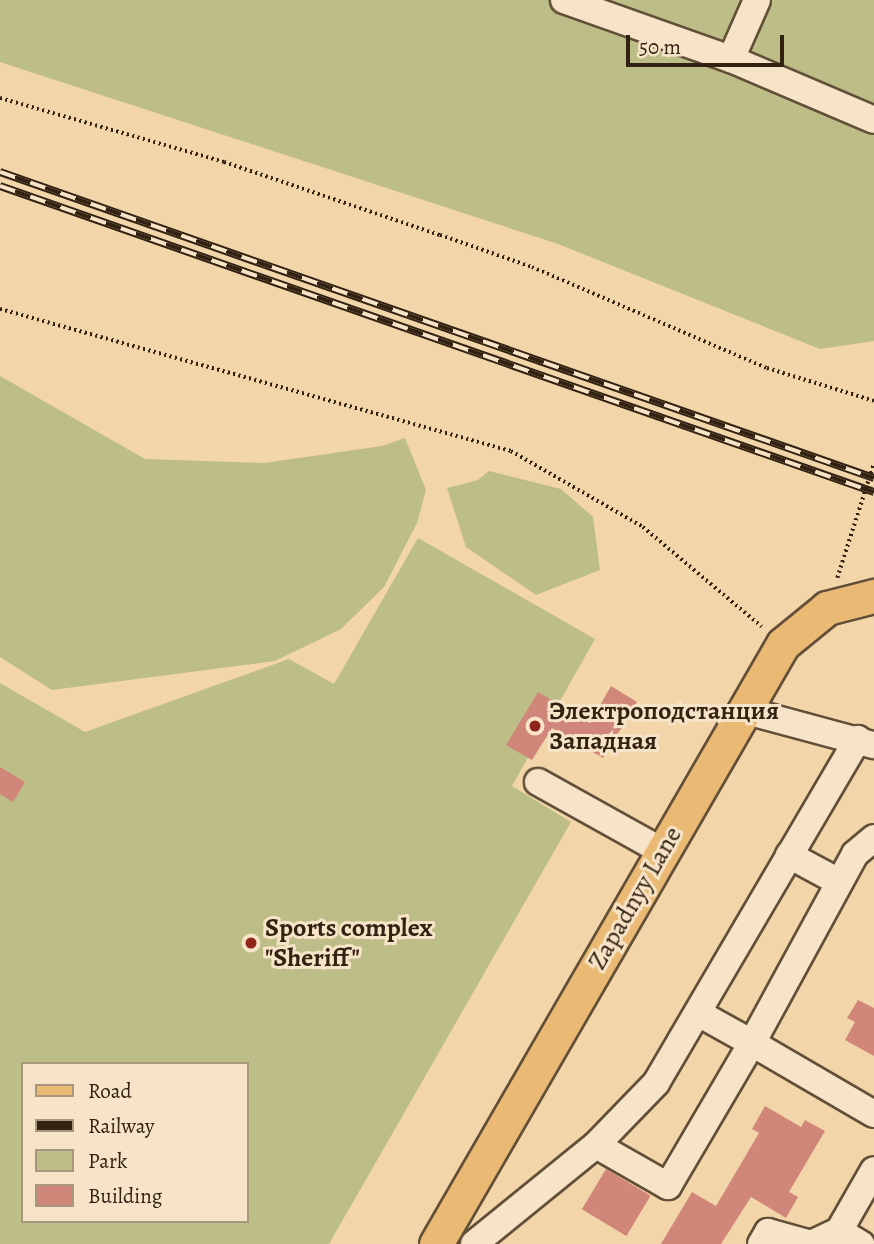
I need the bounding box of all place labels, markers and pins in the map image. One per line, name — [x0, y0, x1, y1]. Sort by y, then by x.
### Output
place label: Электроподстанция Западная — [549, 695, 779, 756]
marker: Электроподстанция Западная — [527, 718, 543, 734]
place label: Sports complex "Sheriff" — [265, 912, 432, 974]
marker: Sports complex "Sheriff" — [243, 935, 259, 951]

